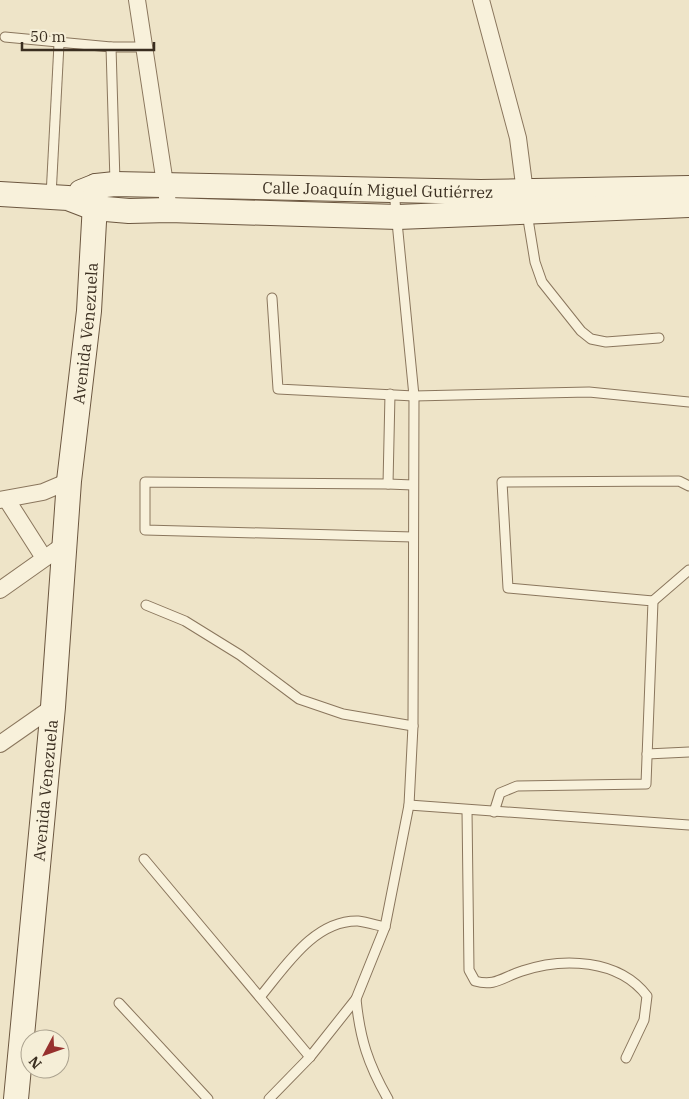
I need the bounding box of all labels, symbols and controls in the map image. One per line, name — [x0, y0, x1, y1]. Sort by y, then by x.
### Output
scale bar — [22, 20, 155, 52]
text: 50 m — [30, 27, 66, 46]
street label: Calle Joaquín Miguel Gutiérrez — [262, 177, 493, 202]
street label: Avenida Venezuela — [68, 262, 102, 405]
street label: Avenida Venezuela — [28, 718, 62, 862]
north arrow — [20, 1029, 70, 1079]
text: N — [25, 1052, 46, 1073]

